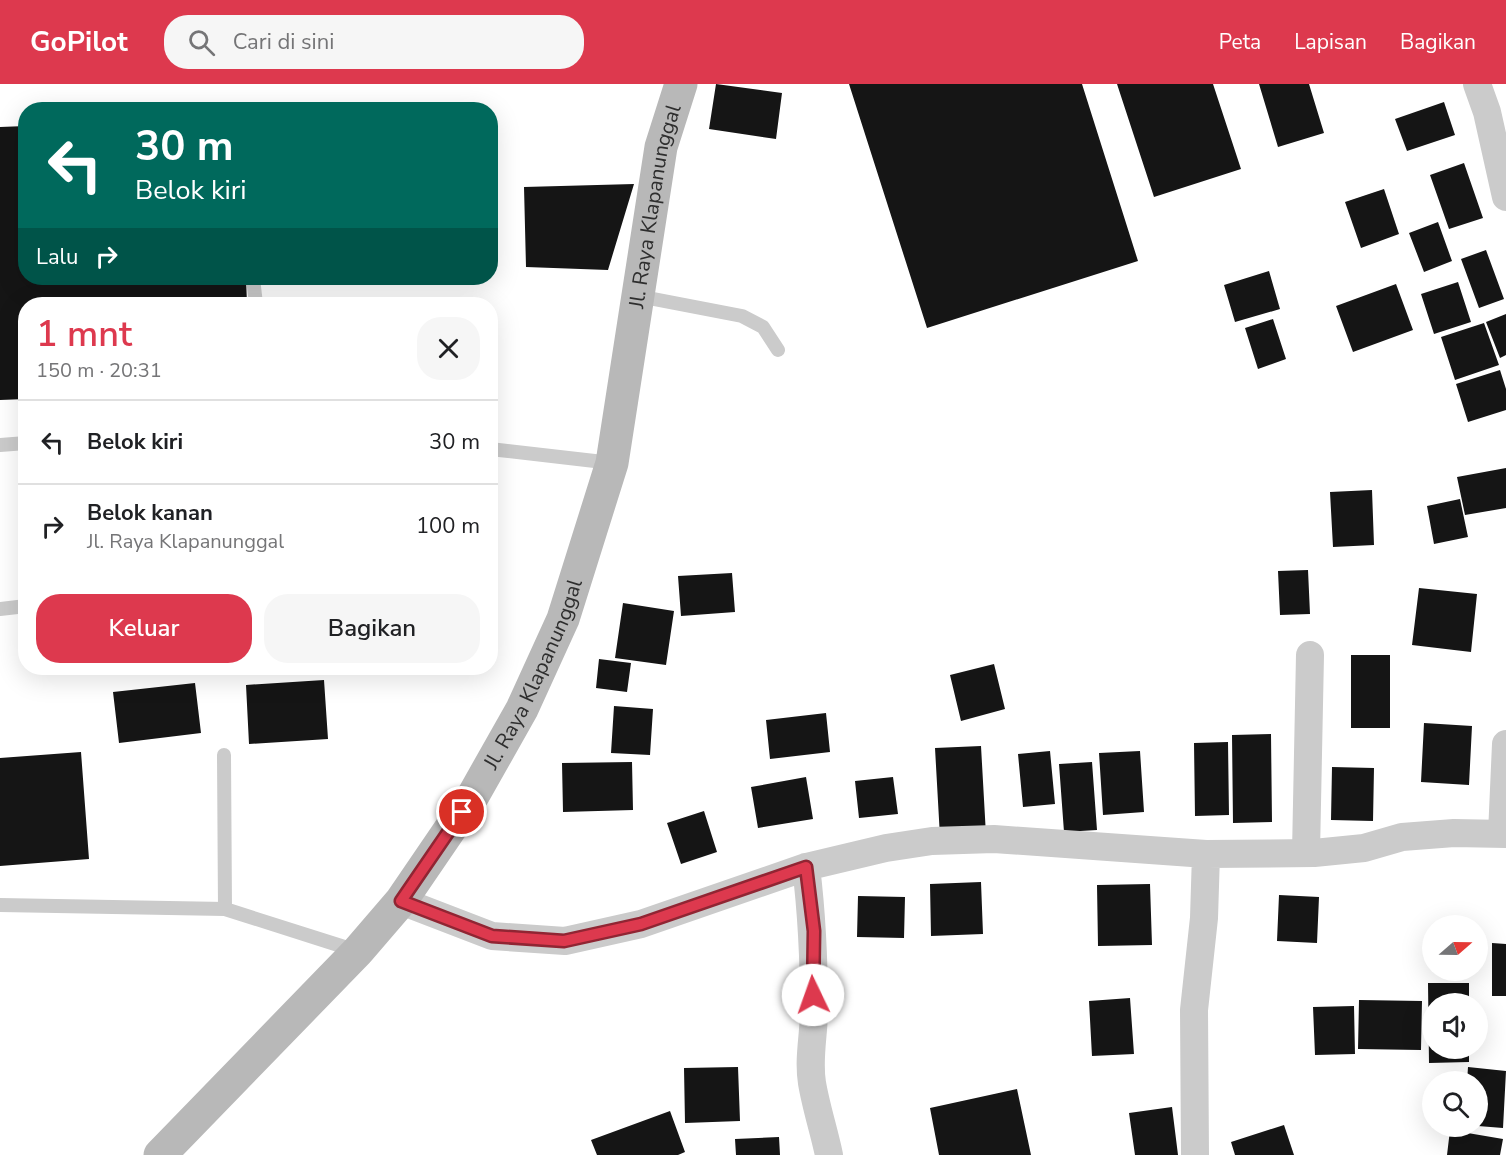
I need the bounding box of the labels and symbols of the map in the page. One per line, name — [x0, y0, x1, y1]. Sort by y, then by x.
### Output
street label: Jl. Raya Klapanunggal — [622, 100, 688, 311]
street label: Jl. Raya Klapanunggal — [476, 575, 589, 775]
pin — [436, 786, 487, 837]
north arrow — [1422, 915, 1488, 981]
position arrow — [781, 963, 845, 1027]

